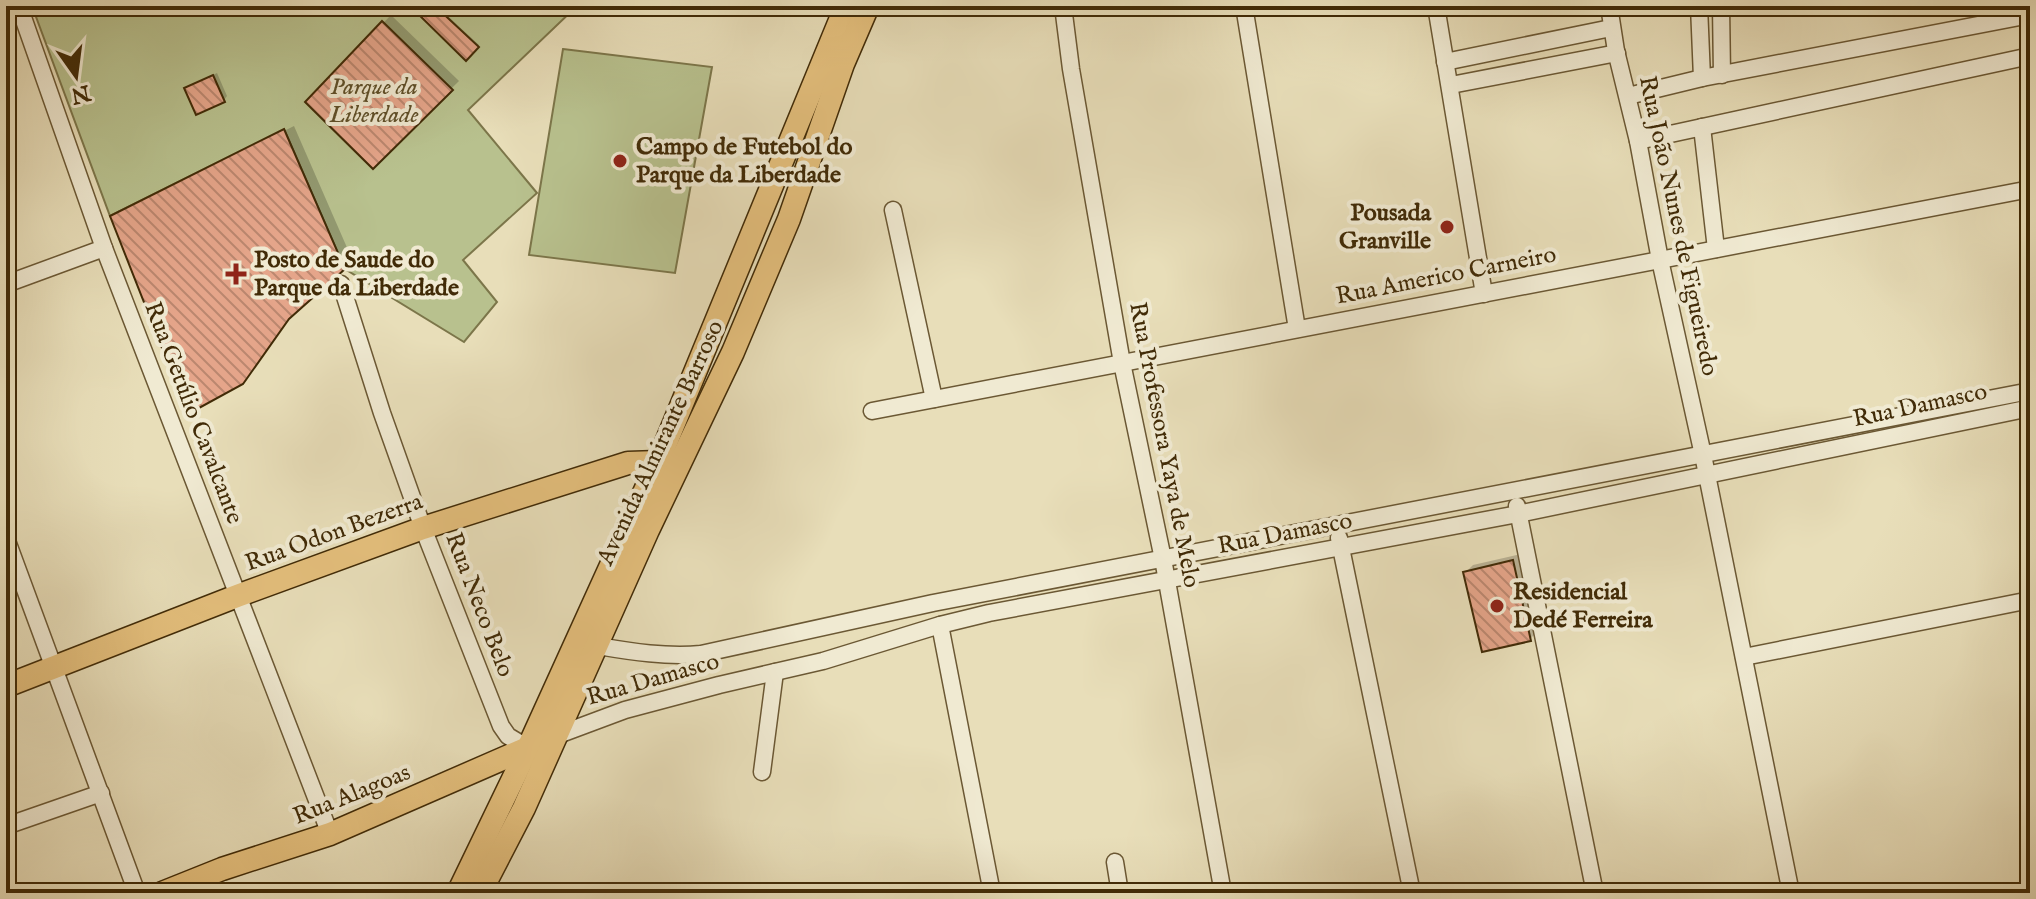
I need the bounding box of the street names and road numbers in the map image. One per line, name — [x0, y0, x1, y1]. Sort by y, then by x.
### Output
street label: Rua João Nunes de Figueiredo — [1631, 73, 1725, 379]
street label: Rua Americo Carneiro — [1333, 239, 1559, 313]
street label: Rua Getúlio Cavalcante — [136, 298, 250, 528]
street label: Rua Professora Yaya de Melo — [1121, 300, 1207, 591]
street label: Avenida Almirante Barroso — [590, 315, 732, 571]
street label: Rua Damasco — [1850, 377, 1990, 435]
street label: Rua Odon Bezerra — [241, 486, 428, 580]
street label: Rua Damasco — [1215, 506, 1355, 562]
street label: Rua Neco Belo — [437, 528, 521, 682]
street label: Rua Damasco — [583, 646, 723, 714]
street label: Rua Alagoas — [289, 757, 415, 833]

